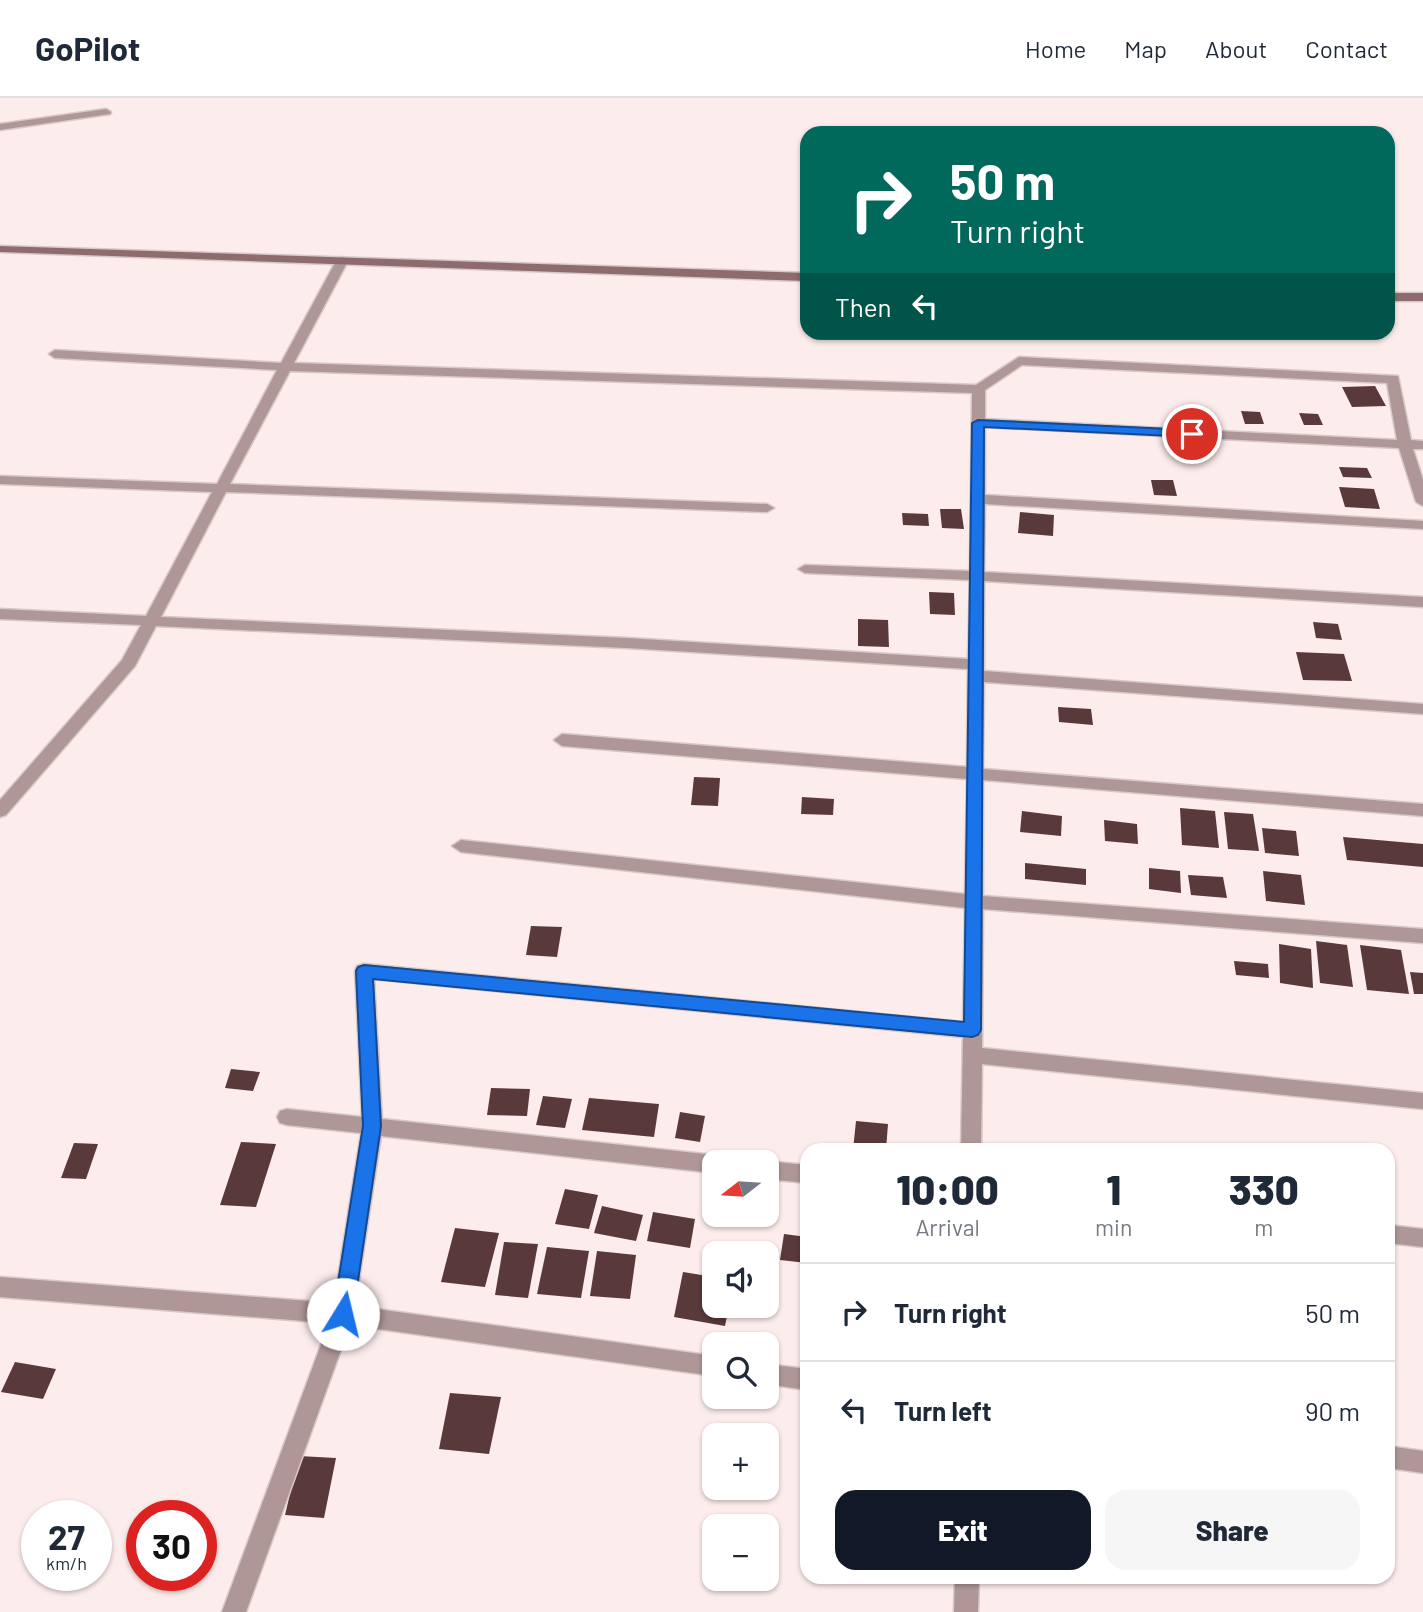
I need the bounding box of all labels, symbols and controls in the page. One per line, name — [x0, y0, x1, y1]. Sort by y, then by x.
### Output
text: GoPilot — [35, 28, 140, 68]
text: Home — [1025, 34, 1086, 63]
text: Map — [1124, 34, 1167, 63]
text: About — [1205, 34, 1267, 63]
text: Contact — [1305, 34, 1388, 63]
text: 50 m — [950, 151, 1055, 210]
icon: right — [835, 154, 926, 245]
text: Turn right — [950, 211, 1085, 249]
icon: left — [906, 287, 944, 325]
text: Then — [835, 291, 892, 322]
pin — [1162, 404, 1222, 464]
icon: arrive — [1173, 415, 1211, 453]
north arrow — [702, 1150, 779, 1227]
map controls — [702, 1150, 779, 1591]
text: 10:00 — [896, 1163, 999, 1213]
text: 1 — [1106, 1163, 1121, 1213]
text: 330 — [1229, 1163, 1299, 1213]
text: Arrival — [915, 1213, 980, 1241]
text: min — [1095, 1213, 1132, 1241]
text: m — [1254, 1213, 1273, 1241]
button: sound — [702, 1241, 779, 1318]
position arrow — [306, 1277, 380, 1351]
icon: right — [835, 1293, 873, 1331]
text: Turn right — [894, 1297, 1007, 1328]
text: 50 m — [1305, 1297, 1360, 1328]
button: search — [702, 1332, 779, 1409]
icon: left — [835, 1391, 873, 1429]
text: Turn left — [894, 1395, 992, 1426]
text: 90 m — [1305, 1395, 1360, 1426]
button: + — [702, 1423, 779, 1500]
button: Exit — [835, 1490, 1091, 1570]
button: Share — [1105, 1490, 1360, 1570]
speed limit sign: 30 — [126, 1500, 217, 1591]
button: − — [702, 1514, 779, 1591]
text: 27 — [48, 1515, 85, 1557]
text: km/h — [46, 1552, 87, 1574]

